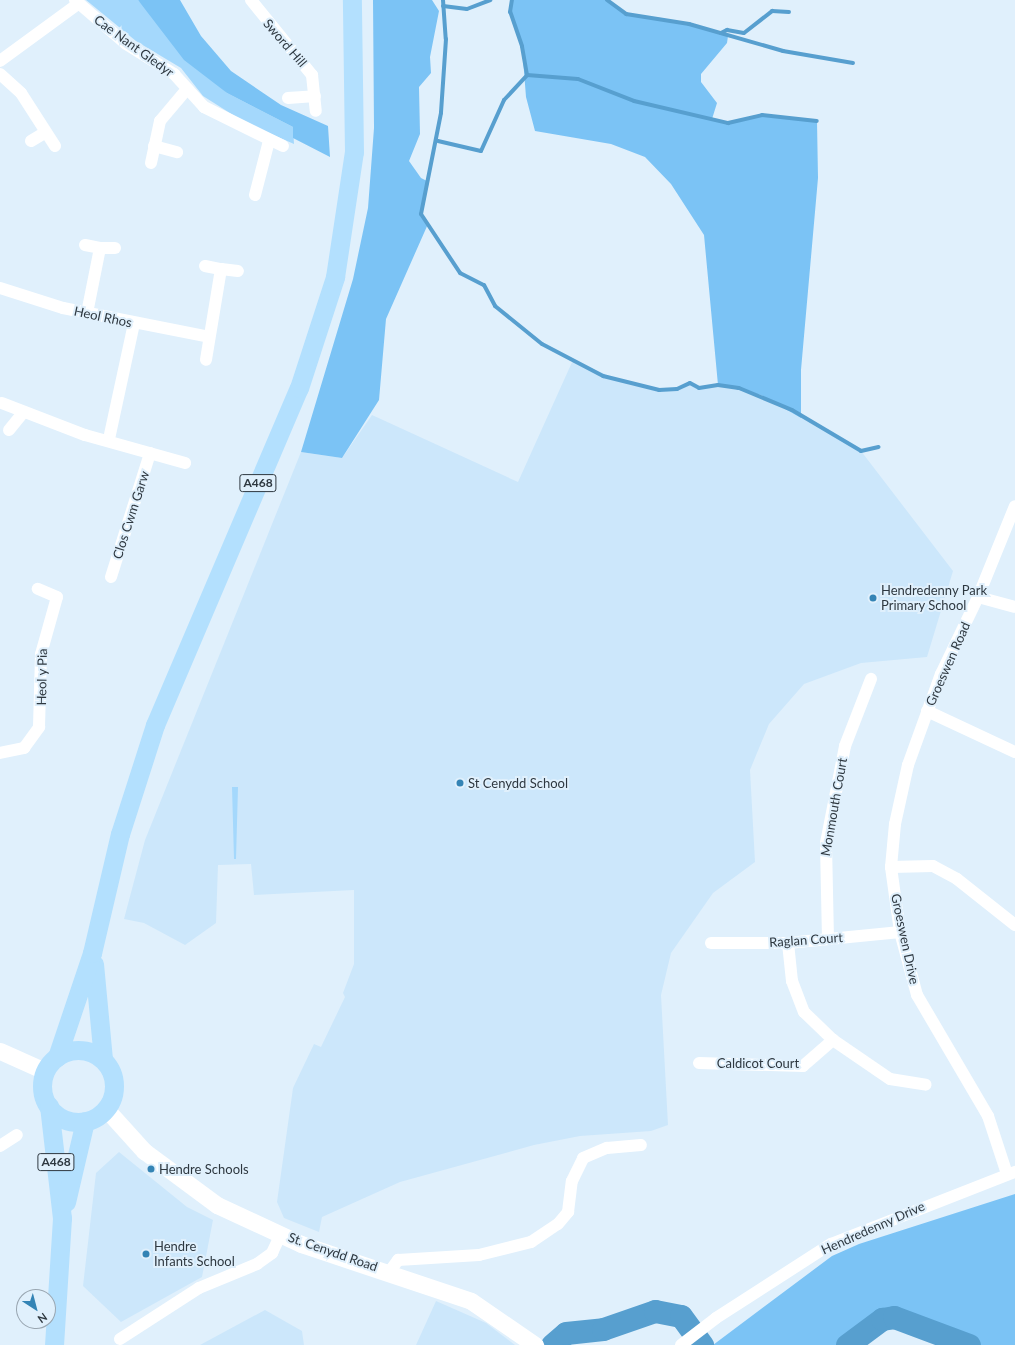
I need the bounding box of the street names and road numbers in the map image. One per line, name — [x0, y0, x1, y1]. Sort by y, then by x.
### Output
street label: Cae Nant Gledyr — [91, 12, 177, 80]
street label: Sword Hill — [260, 16, 310, 70]
street label: Heol Rhos — [73, 303, 133, 331]
street label: Clos Cwm Garw — [109, 469, 153, 561]
road number: A468 — [239, 473, 277, 493]
street label: Groeswen Road — [923, 620, 973, 708]
street label: Heol y Pia — [34, 648, 50, 706]
street label: Monmouth Court — [818, 757, 850, 857]
street label: Groeswen Drive — [888, 892, 922, 986]
street label: Raglan Court — [769, 930, 843, 950]
street label: Caldicot Court — [717, 1055, 799, 1071]
road number: A468 — [37, 1152, 75, 1172]
street label: Hendredenny Drive — [819, 1198, 927, 1258]
street label: St. Cenydd Road — [286, 1229, 380, 1275]

